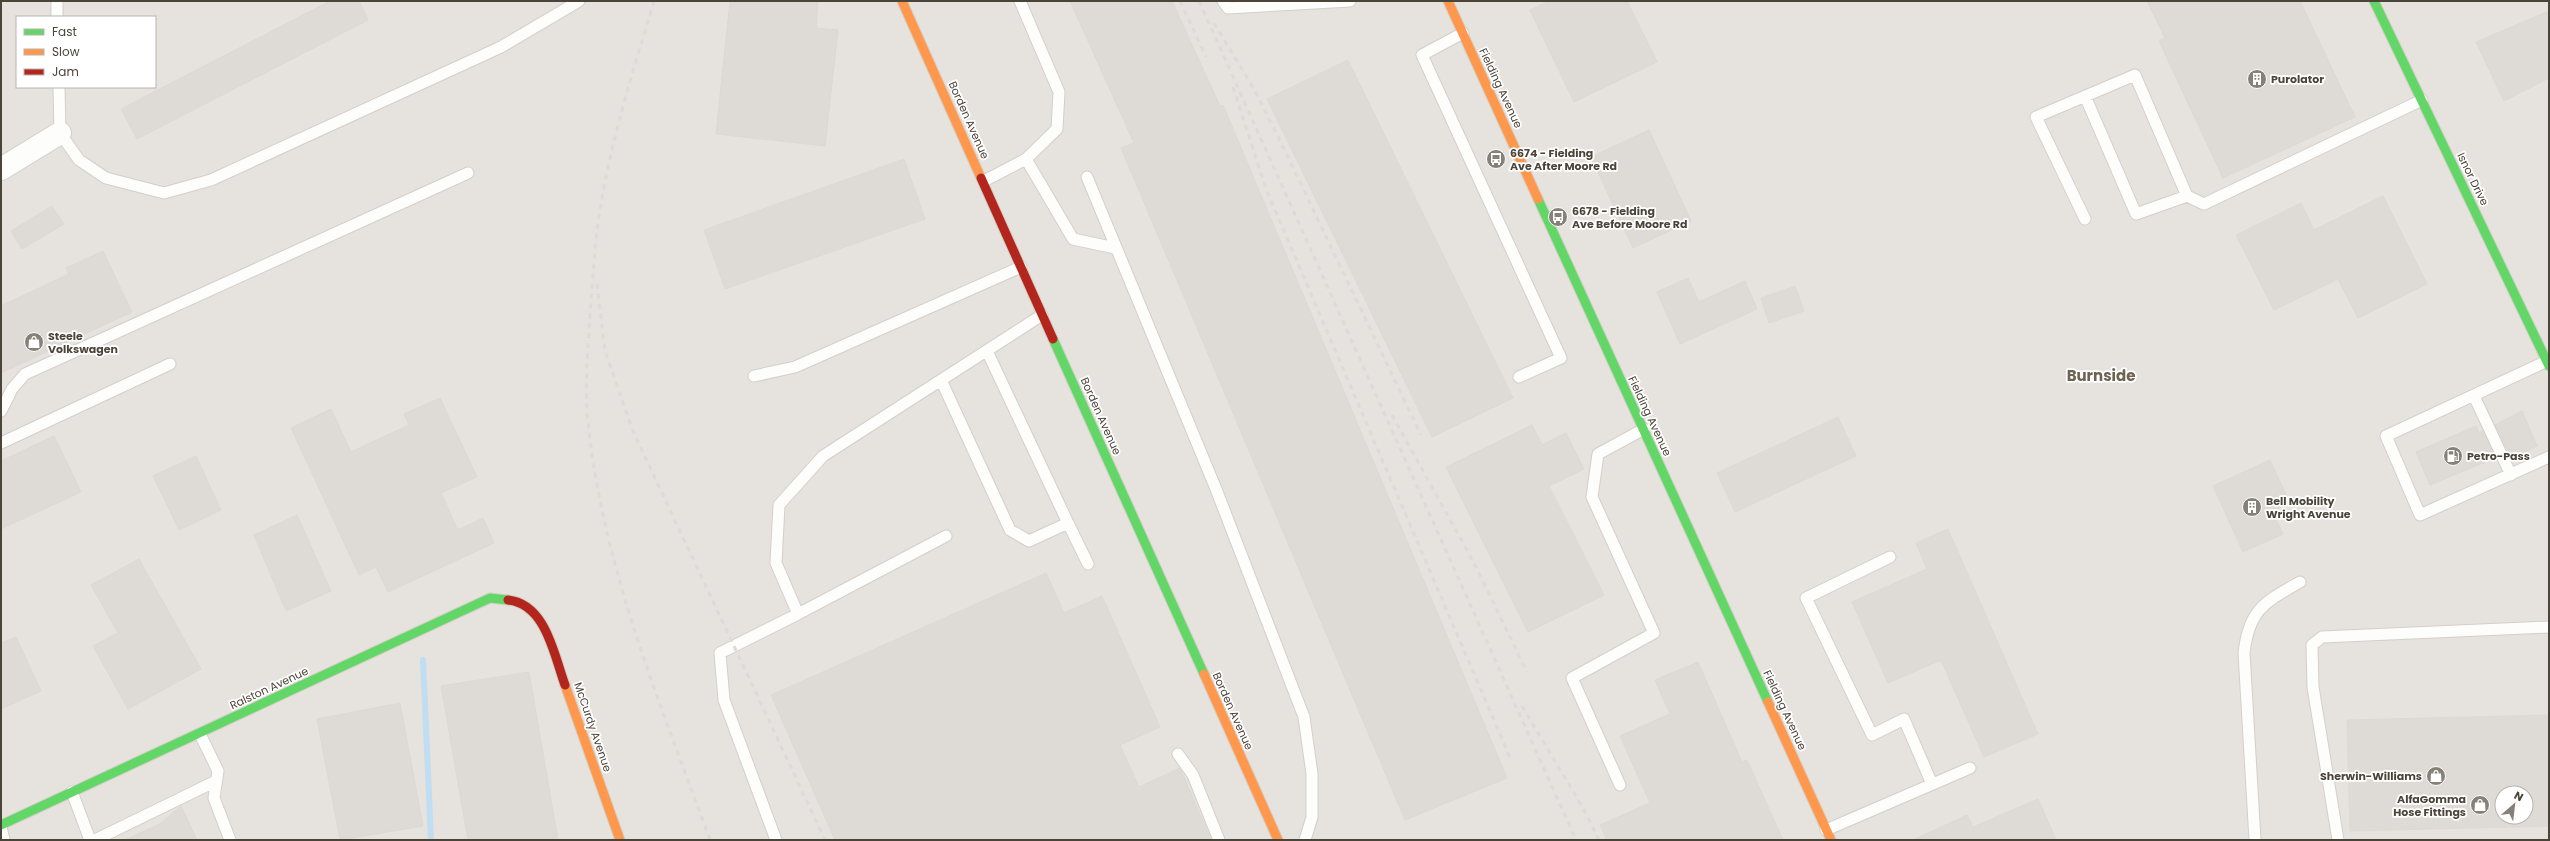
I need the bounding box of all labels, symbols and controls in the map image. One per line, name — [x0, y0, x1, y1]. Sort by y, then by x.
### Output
legend — [16, 16, 156, 88]
text: Fast — [52, 23, 77, 40]
text: Slow — [52, 43, 80, 60]
street label: Fielding Avenue — [1475, 45, 1527, 131]
text: Jam — [52, 63, 79, 80]
building icon: Purolator — [2246, 68, 2268, 90]
place label: Purolator — [2271, 71, 2324, 87]
street label: Borden Avenue — [945, 79, 993, 162]
place label: 6674 - Fielding Ave After Moore Rd — [1510, 145, 1617, 174]
bus stop icon: 6674 - Fielding Ave After Moore Rd — [1485, 148, 1507, 170]
street label: Isnor Drive — [2453, 150, 2493, 208]
place label: 6678 - Fielding Ave Before Moore Rd — [1572, 203, 1687, 232]
bus stop icon: 6678 - Fielding Ave Before Moore Rd — [1547, 206, 1569, 228]
place label: Steele Volkswagen — [48, 328, 118, 357]
shop icon: Steele Volkswagen — [23, 331, 45, 353]
district label: Burnside — [2067, 365, 2135, 386]
street label: Fielding Avenue — [1624, 373, 1676, 459]
street label: Borden Avenue — [1077, 375, 1125, 458]
fuel station icon: Petro-Pass — [2442, 445, 2464, 467]
place label: Petro-Pass — [2467, 448, 2530, 464]
place label: Bell Mobility Wright Avenue — [2266, 493, 2351, 522]
building icon: Bell Mobility Wright Avenue — [2241, 496, 2263, 518]
street label: Ralston Avenue — [227, 663, 311, 713]
street label: Fielding Avenue — [1759, 667, 1811, 753]
street label: Borden Avenue — [1209, 670, 1257, 753]
street label: McCurdy Avenue — [570, 680, 616, 774]
shop icon: Sherwin-Williams — [2425, 765, 2447, 787]
place label: Sherwin-Williams — [2320, 768, 2422, 784]
north arrow — [2494, 785, 2534, 825]
text: N — [2511, 787, 2526, 805]
place label: AlfaGomma Hose Fittings — [2393, 791, 2466, 820]
shop icon: AlfaGomma Hose Fittings — [2469, 794, 2491, 816]

